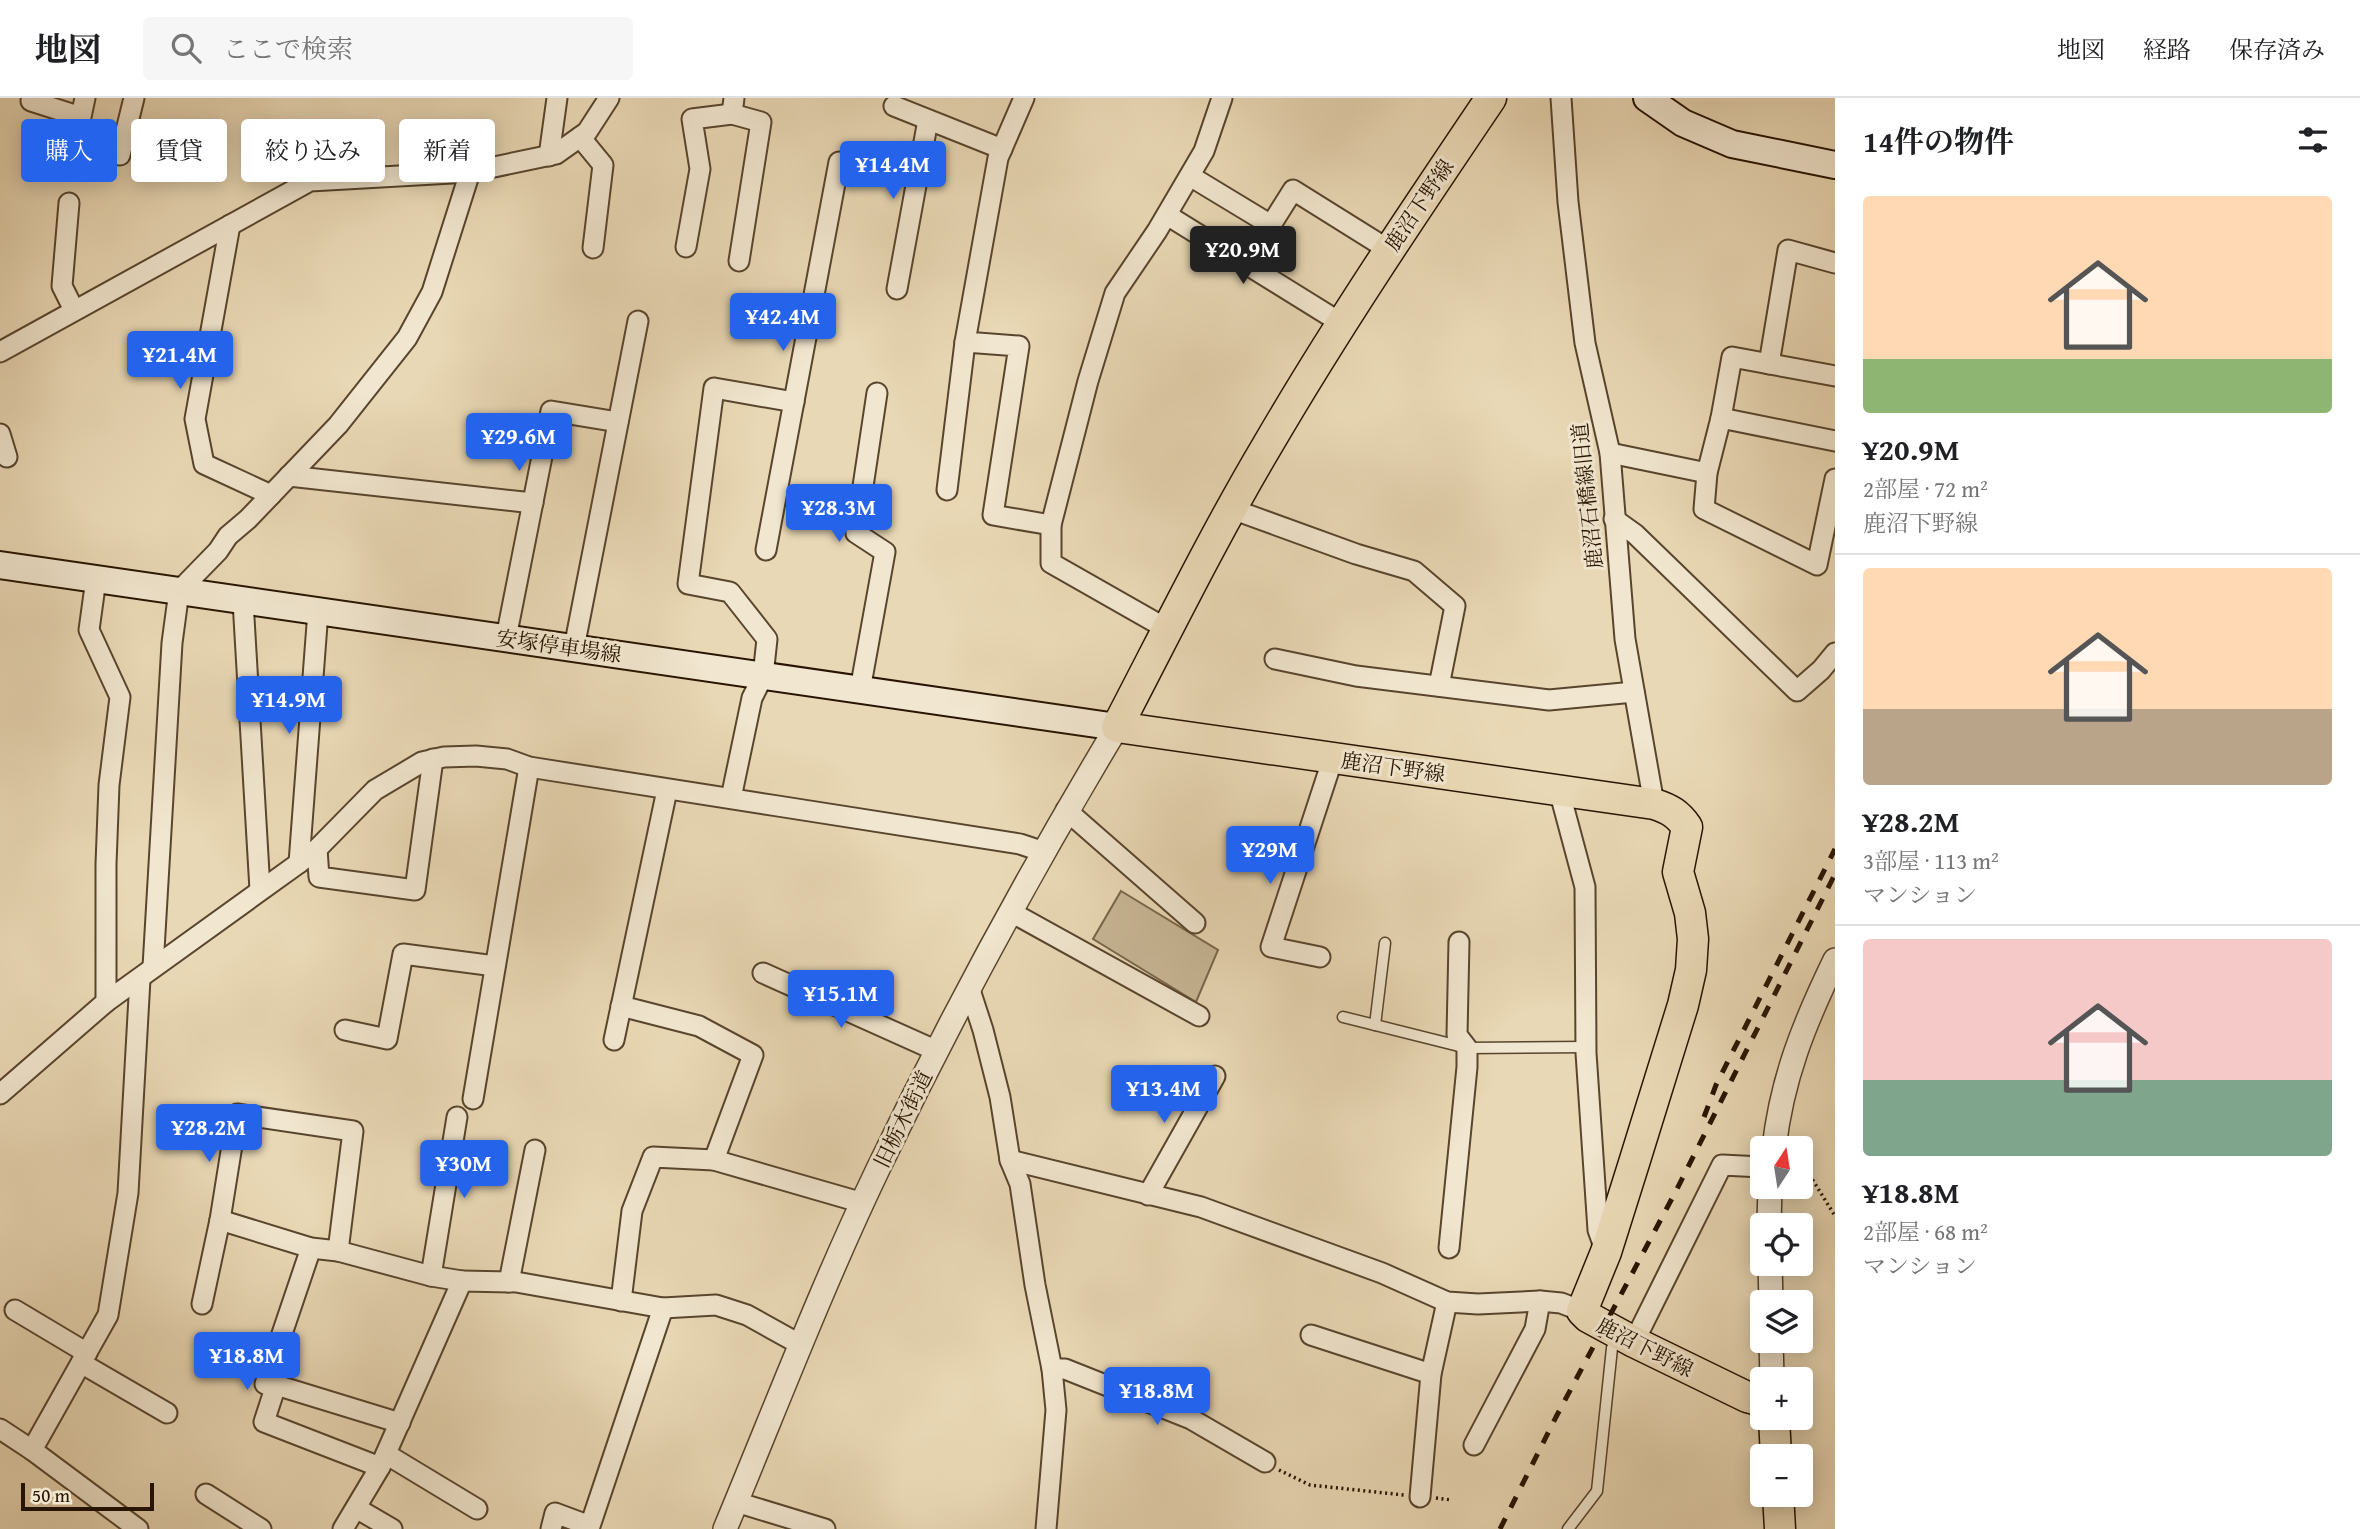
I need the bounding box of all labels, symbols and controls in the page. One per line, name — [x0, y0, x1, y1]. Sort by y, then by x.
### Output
search box — [143, 17, 633, 80]
text: 地図 — [35, 25, 101, 73]
icon: search — [167, 29, 205, 67]
text: ここで検索 — [223, 29, 353, 68]
text: 地図 — [2057, 32, 2105, 67]
text: 経路 — [2143, 32, 2191, 67]
text: 保存済み — [2229, 32, 2325, 67]
chip: 購入 — [21, 119, 117, 182]
chip: 賃貸 — [131, 119, 227, 182]
chip: 絞り込み — [241, 119, 385, 182]
chip: 新着 — [399, 119, 495, 182]
text: 14件の物件 — [1863, 119, 2014, 163]
icon: filters — [2294, 121, 2332, 159]
pin: ¥14.4M — [836, 141, 950, 201]
text: ¥14.4M — [856, 147, 930, 180]
street label: 鹿沼下野線 — [1377, 153, 1461, 257]
pin: ¥20.9M — [1186, 226, 1300, 286]
text: ¥20.9M — [1206, 232, 1280, 265]
icon: home — [2035, 242, 2161, 368]
pin: ¥42.4M — [726, 294, 840, 353]
text: ¥42.4M — [746, 299, 820, 332]
pin: ¥21.4M — [123, 331, 237, 391]
text: ¥21.4M — [143, 337, 217, 370]
pin: ¥29.6M — [462, 414, 576, 473]
text: ¥29.6M — [482, 419, 556, 452]
street label: 鹿沼石橋線旧道 — [1564, 421, 1610, 571]
text: ¥20.9M — [1863, 427, 1959, 471]
text: 2部屋 · 72 m² — [1863, 472, 1988, 505]
pin: ¥28.3M — [782, 484, 896, 544]
text: ¥28.3M — [802, 490, 876, 523]
text: 鹿沼下野線 — [1863, 506, 1978, 539]
icon: home — [2035, 614, 2161, 740]
street label: 安塚停車場線 — [494, 622, 624, 670]
pin: ¥14.9M — [232, 676, 346, 736]
text: ¥14.9M — [252, 682, 326, 715]
street label: 鹿沼下野線 — [1339, 744, 1447, 790]
text: ¥28.2M — [1863, 799, 1959, 843]
pin: ¥29M — [1229, 826, 1311, 886]
text: ¥29M — [1242, 832, 1298, 865]
text: 3部屋 · 113 m² — [1863, 844, 1999, 877]
text: マンション — [1863, 878, 1977, 911]
pin: ¥15.1M — [784, 970, 898, 1030]
text: ¥15.1M — [804, 976, 878, 1009]
icon: home — [2035, 985, 2161, 1111]
street label: 旧栃木街道 — [866, 1065, 940, 1173]
pin: ¥13.4M — [1107, 1066, 1221, 1125]
text: ¥13.4M — [1127, 1071, 1201, 1104]
pin: ¥28.2M — [152, 1104, 266, 1164]
text: ¥28.2M — [172, 1110, 246, 1143]
north arrow — [1750, 1136, 1813, 1199]
map controls — [1750, 1136, 1813, 1507]
pin: ¥30M — [423, 1140, 505, 1200]
text: ¥30M — [436, 1146, 492, 1179]
text: ¥18.8M — [1863, 1170, 1959, 1214]
button: locate — [1750, 1213, 1813, 1276]
text: 2部屋 · 68 m² — [1863, 1215, 1988, 1248]
text: マンション — [1863, 1249, 1977, 1282]
button: layers — [1750, 1290, 1813, 1353]
street label: 鹿沼下野線 — [1591, 1309, 1699, 1385]
pin: ¥18.8M — [190, 1332, 304, 1392]
text: ¥18.8M — [210, 1338, 284, 1371]
button: + — [1750, 1367, 1813, 1430]
pin: ¥18.8M — [1100, 1368, 1214, 1427]
text: ¥18.8M — [1120, 1373, 1194, 1406]
button: − — [1750, 1444, 1813, 1507]
scale bar — [21, 1480, 154, 1512]
text: 50 m — [32, 1481, 70, 1509]

